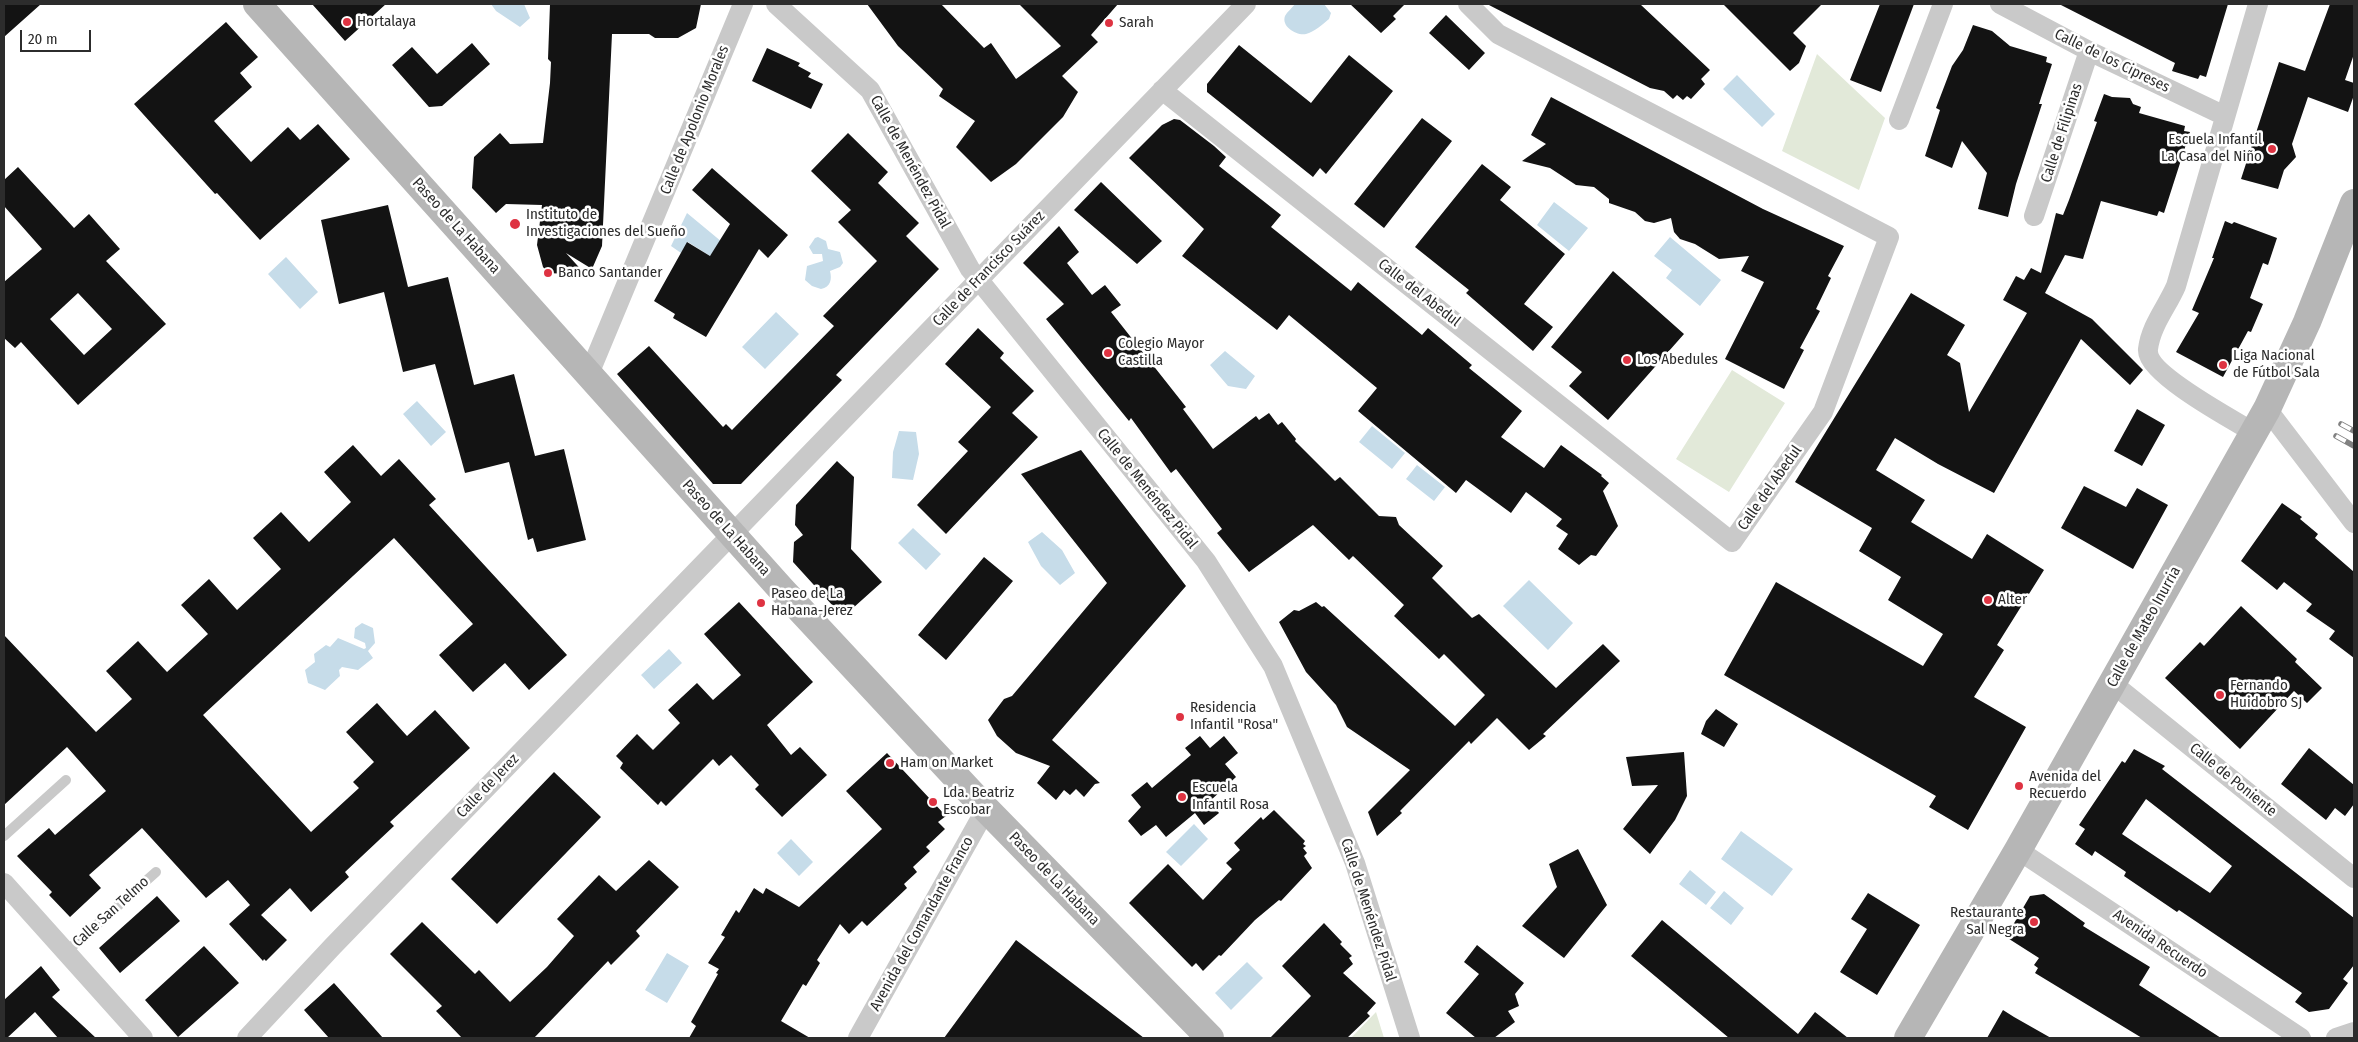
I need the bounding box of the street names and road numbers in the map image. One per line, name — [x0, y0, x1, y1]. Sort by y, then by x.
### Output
street label: Calle de los Cipreses — [2051, 25, 2173, 97]
street label: Calle de Apolonio Morales — [657, 43, 733, 197]
street label: Calle de Filipinas — [2037, 81, 2087, 185]
street label: Calle de Menéndez Pidal — [866, 92, 954, 232]
street label: Paseo de La Habana — [408, 174, 504, 278]
street label: Calle de Francisco Suárez — [929, 208, 1049, 330]
street label: Calle del Abedul — [1374, 255, 1464, 331]
street label: Calle de Menéndez Pidal — [1093, 425, 1201, 553]
street label: Calle del Abedul — [1734, 442, 1806, 534]
street label: Paseo de La Habana — [678, 476, 774, 580]
street label: Calle de Mateo Inurria — [2103, 564, 2185, 690]
street label: Calle de Poniente — [2186, 739, 2280, 821]
street label: Calle de Jerez — [453, 750, 523, 822]
street label: Paseo de La Habana — [1005, 829, 1103, 929]
street label: Avenida del Comandante Franco — [867, 834, 977, 1014]
street label: Calle de Menéndez Pidal — [1336, 836, 1400, 984]
street label: Calle San Telmo — [69, 873, 153, 951]
street label: Avenida Recuerdo — [2109, 906, 2211, 982]

